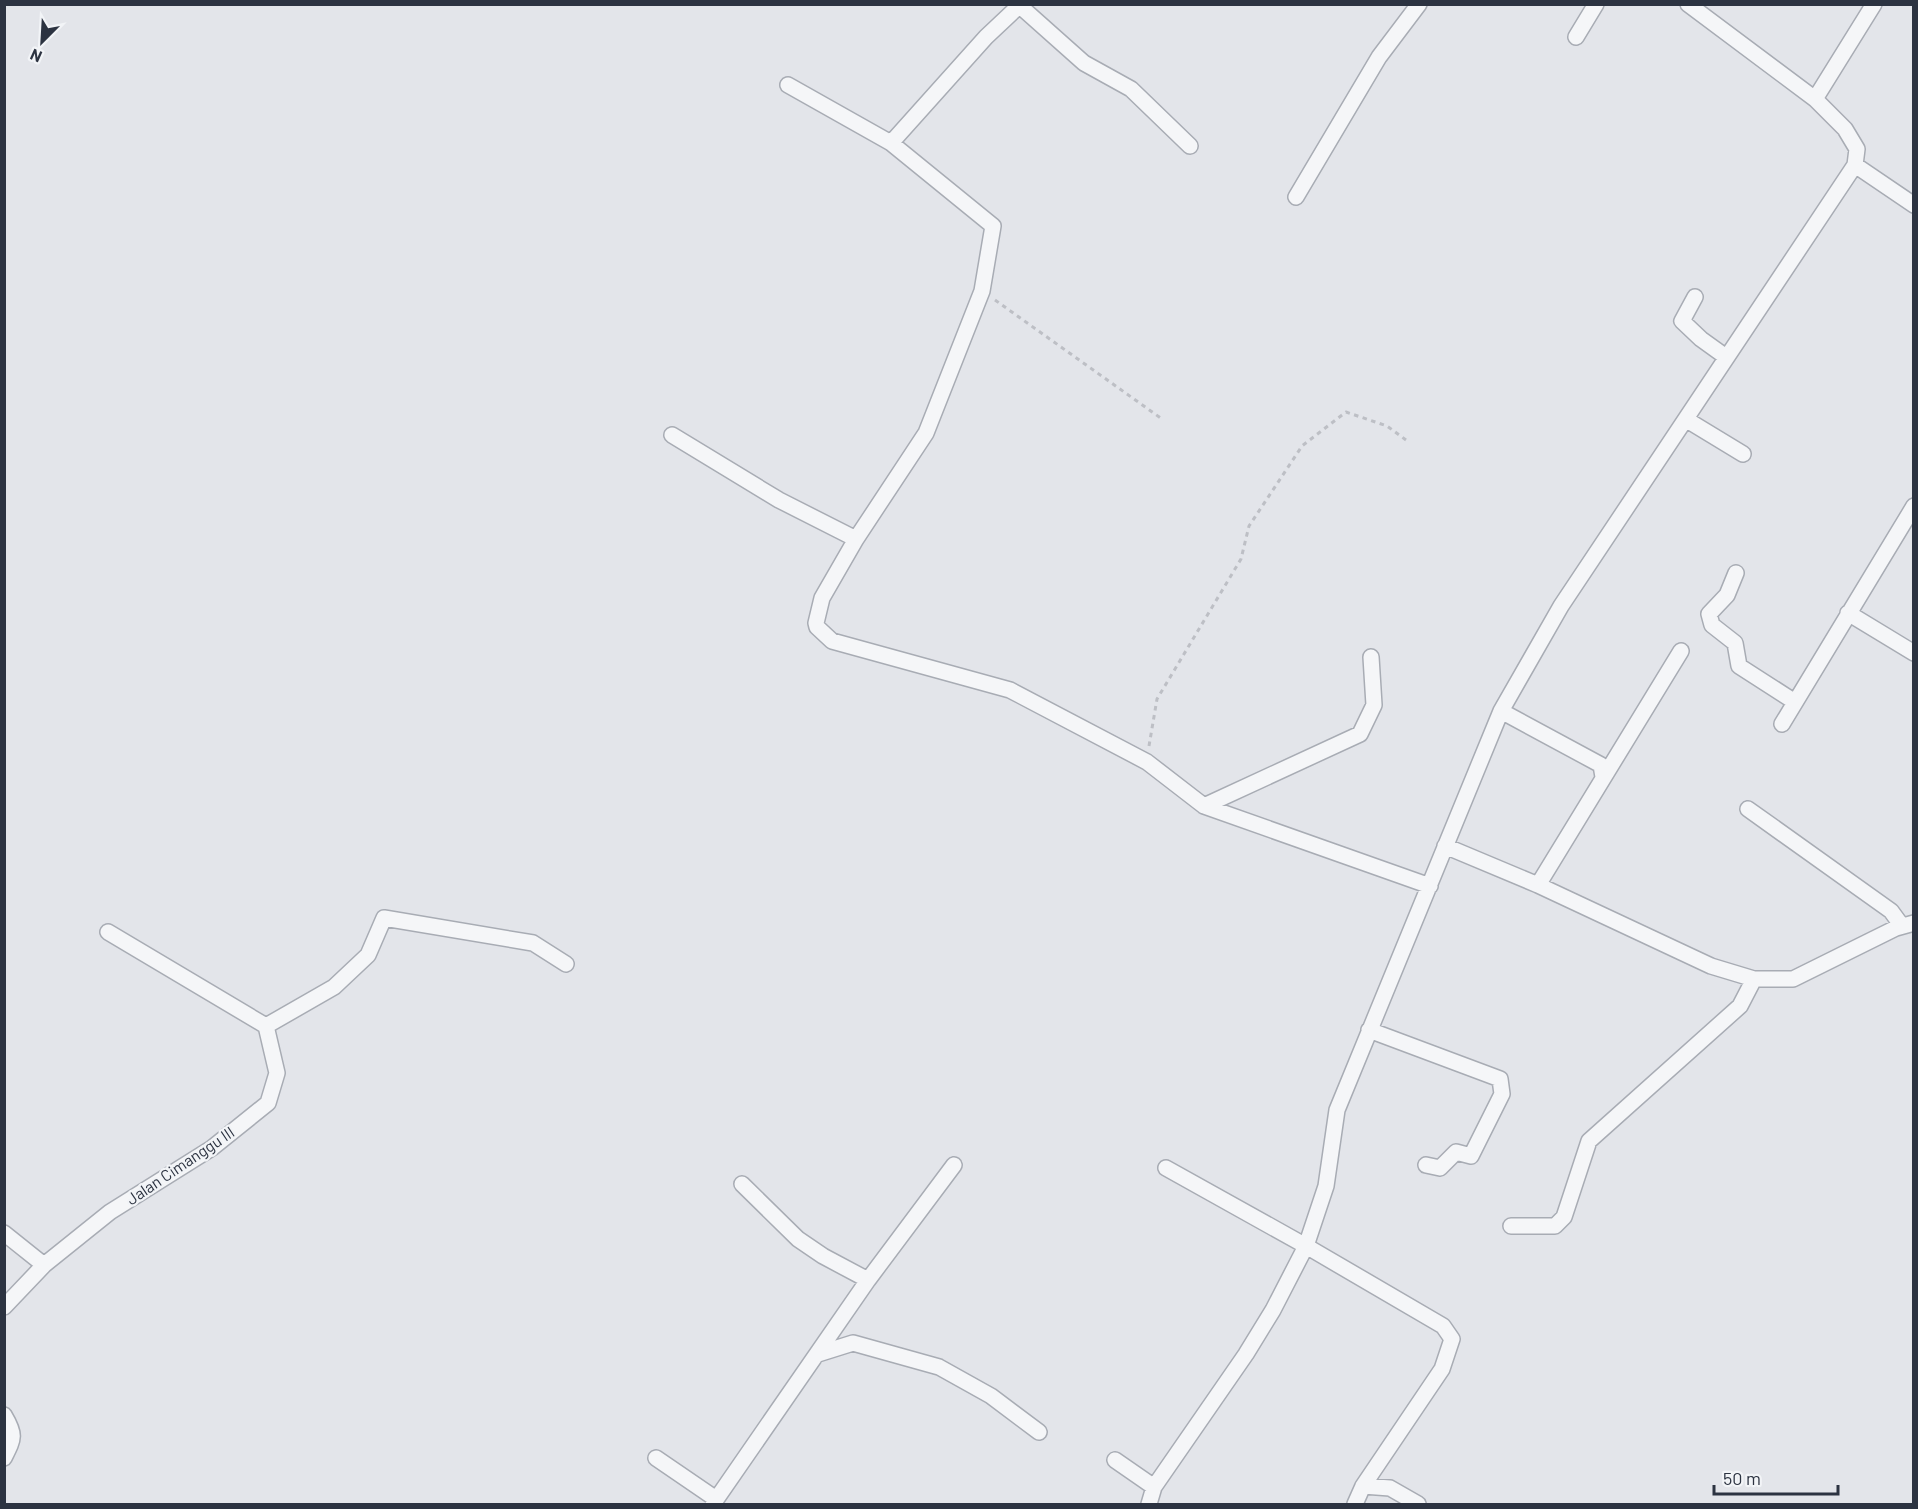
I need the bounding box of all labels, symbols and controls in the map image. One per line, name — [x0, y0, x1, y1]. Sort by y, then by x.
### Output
north arrow — [12, 12, 72, 72]
text: N — [27, 45, 44, 67]
street label: Jalan Cimanggu III — [122, 1122, 238, 1208]
scale bar — [1714, 1458, 1838, 1496]
text: 50 m — [1723, 1467, 1761, 1489]

